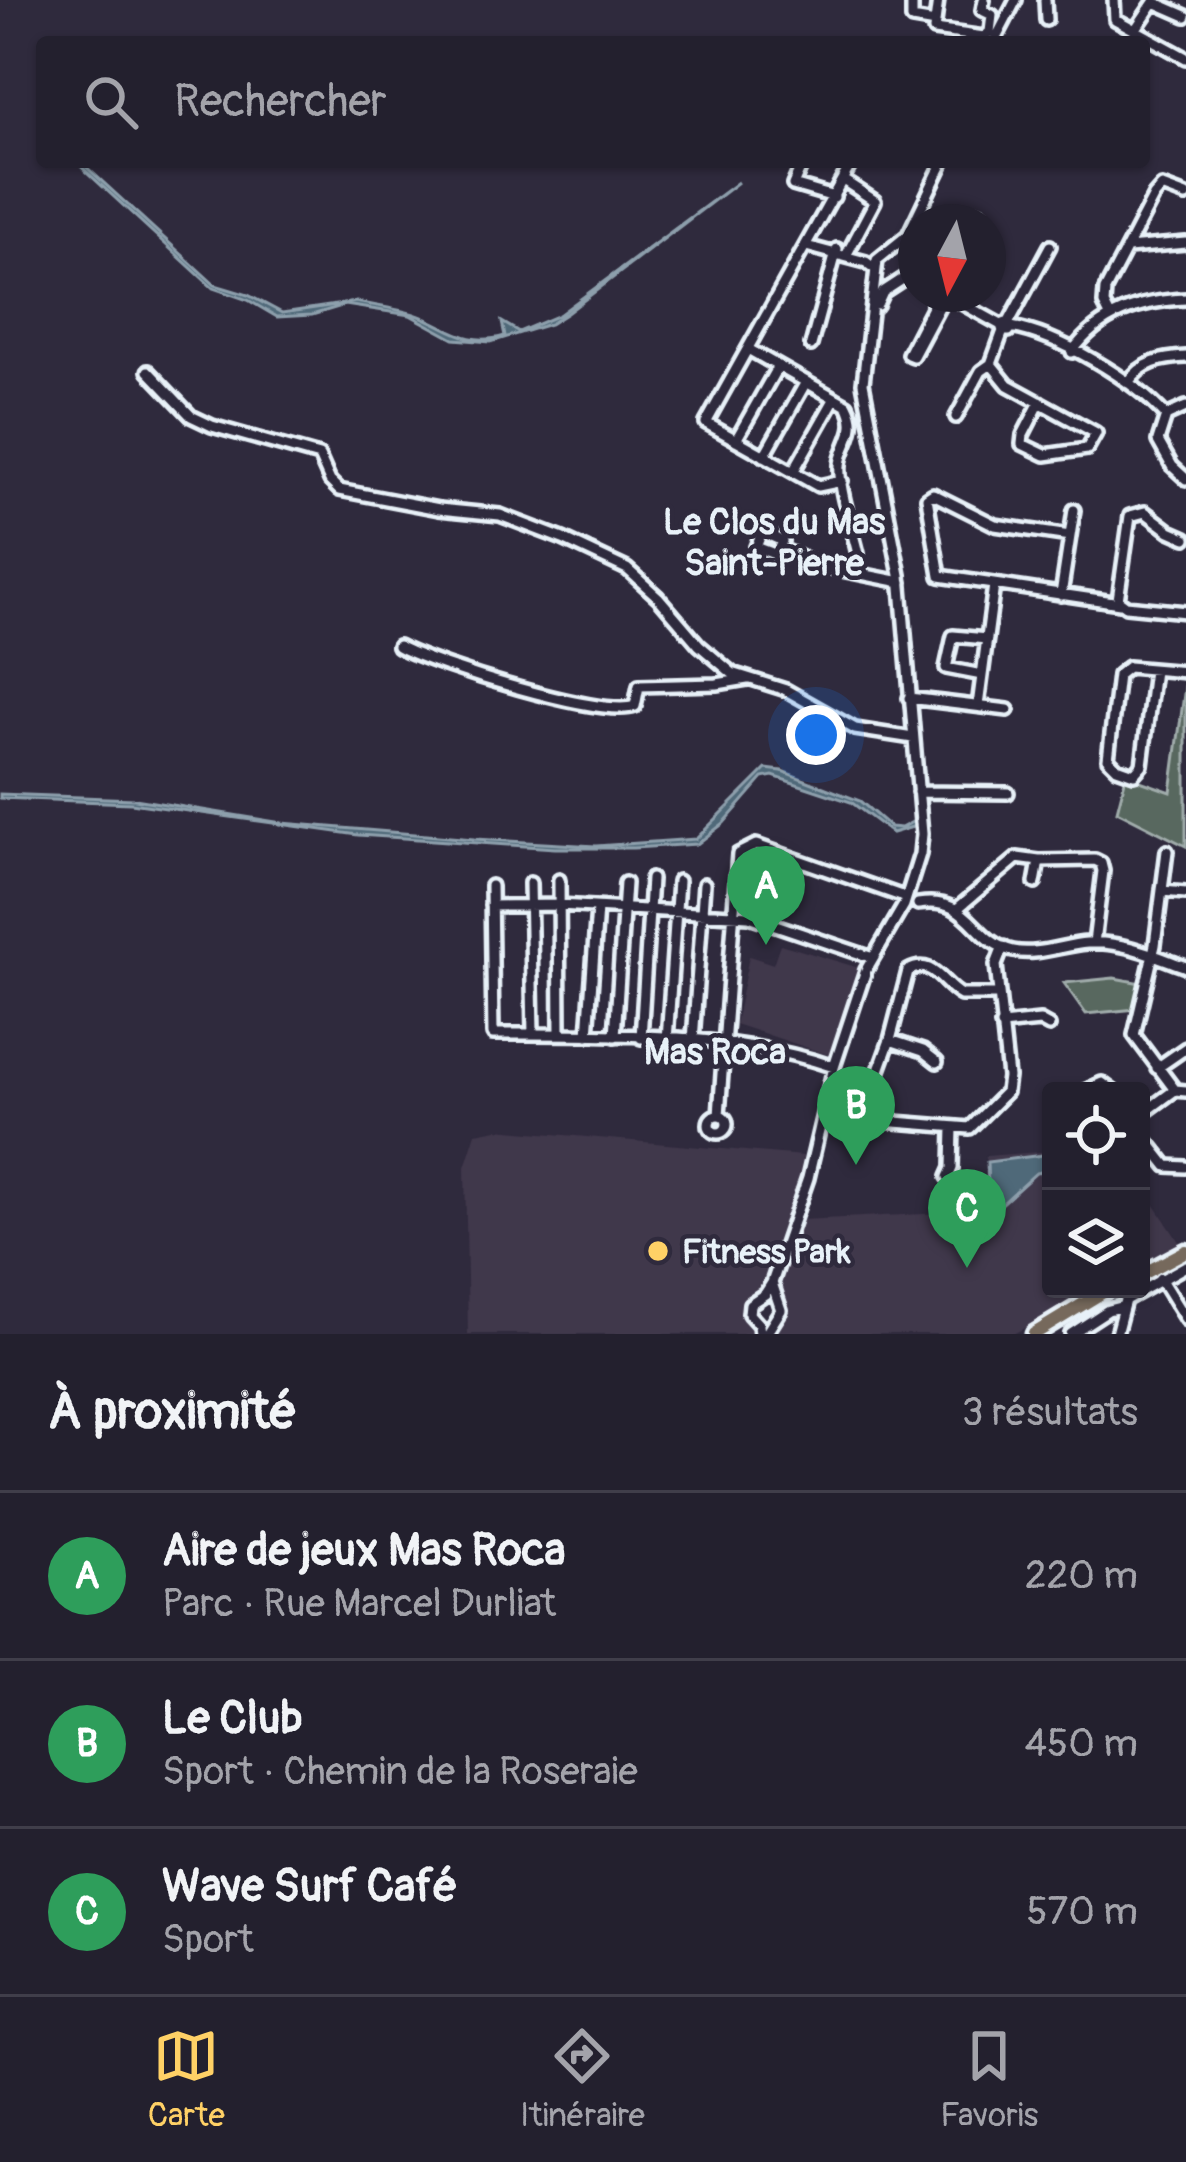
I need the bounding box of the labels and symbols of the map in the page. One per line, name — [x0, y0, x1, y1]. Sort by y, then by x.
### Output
north arrow — [898, 204, 1006, 312]
district label: Le Clos du Mas Saint-Pierre — [663, 500, 886, 586]
your location — [786, 705, 846, 765]
pin: A — [727, 846, 805, 945]
district label: Mas Roca — [644, 1030, 786, 1075]
pin: B — [817, 1066, 895, 1165]
pin: C — [928, 1169, 1006, 1268]
place label: Fitness Park — [682, 1232, 851, 1273]
marker: Fitness Park — [645, 1238, 671, 1264]

